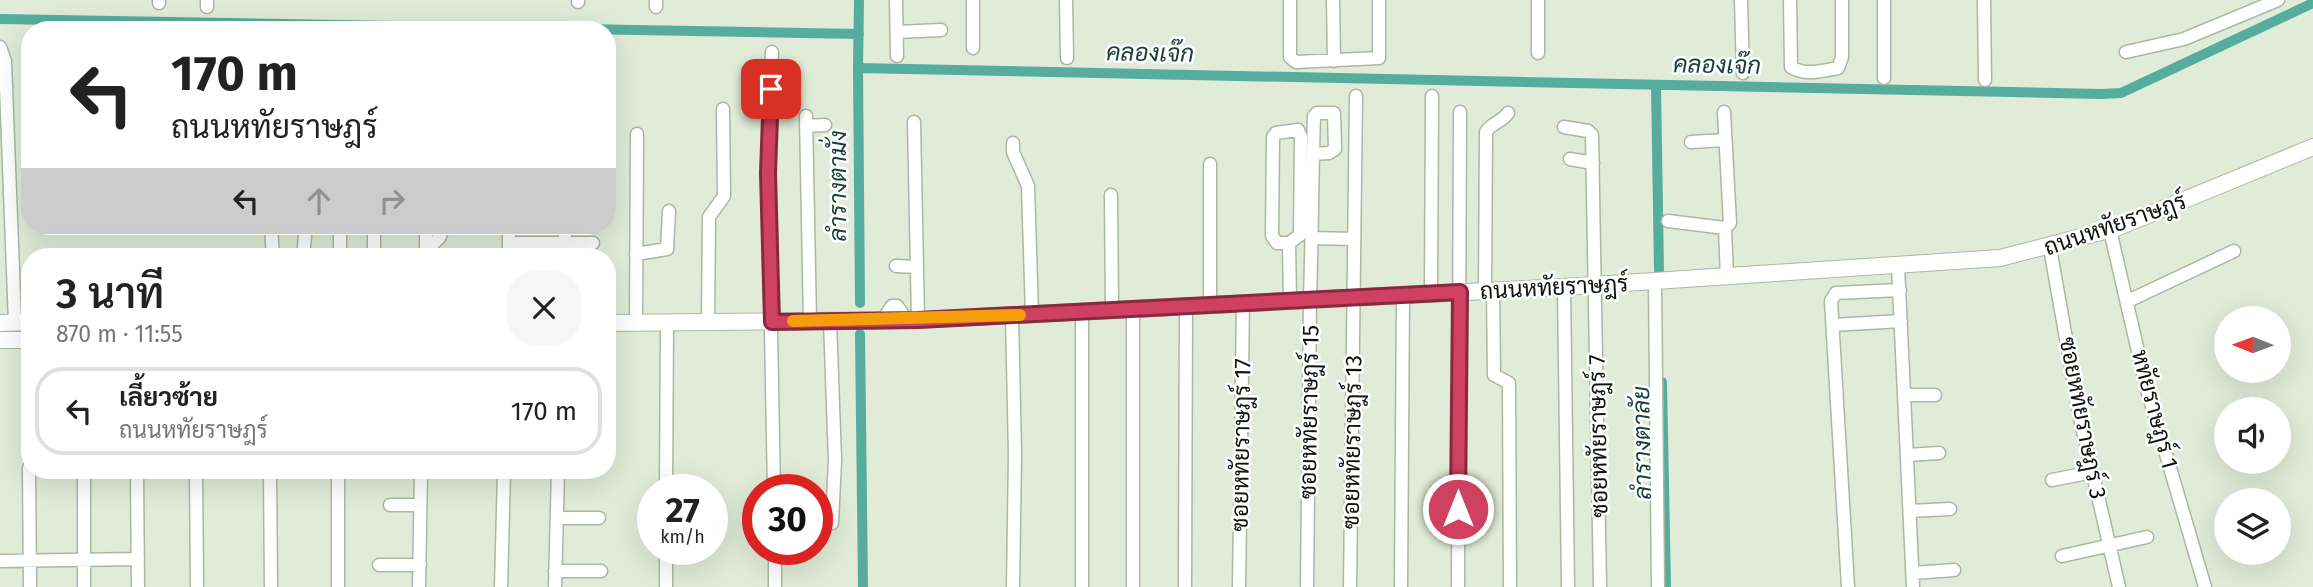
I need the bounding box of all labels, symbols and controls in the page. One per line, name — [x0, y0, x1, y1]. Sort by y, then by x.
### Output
water label: คลองเจ๊ก — [1106, 37, 1194, 68]
text: 170 m — [171, 44, 298, 103]
icon: left — [56, 49, 147, 140]
water label: คลองเจ๊ก — [1673, 49, 1761, 80]
pin — [741, 59, 801, 119]
icon: arrive — [752, 70, 790, 108]
text: ถนนหทัยราษฎร์ — [171, 108, 378, 146]
water label: ลำรางตามั่ง — [818, 130, 852, 242]
icon: left — [227, 182, 265, 220]
icon: ahead — [300, 182, 338, 220]
icon: right — [373, 182, 411, 220]
street label: ถนนหทัยราษฎร์ — [2040, 185, 2190, 263]
street label: ถนนหทัยราษฎร์ — [1479, 267, 1629, 307]
text: 3 นาที — [56, 269, 164, 319]
button: close — [507, 271, 581, 345]
north arrow — [2214, 306, 2291, 383]
map controls — [2214, 306, 2291, 565]
text: 870 m · 11:55 — [56, 320, 183, 348]
street label: ซอยหทัยราษฎร์ 15 — [1291, 325, 1327, 499]
street label: ซอยหทัยราษฎร์ 3 — [2052, 334, 2114, 502]
street label: หทัยราษฎร์ 1 — [2124, 346, 2186, 472]
street label: ซอยหทัยราษฎร์ 7 — [1581, 354, 1615, 518]
street label: ซอยหทัยราษฎร์ 13 — [1334, 355, 1370, 529]
street label: ซอยหทัยราษฎร์ 17 — [1223, 358, 1259, 532]
text: เลี้ยวซ้าย — [119, 382, 218, 413]
water label: ลำรางตาลัย — [1627, 386, 1657, 500]
icon: left — [60, 392, 98, 430]
text: 170 m — [511, 396, 577, 427]
button: sound — [2214, 397, 2291, 474]
text: ถนนหทัยราษฎร์ — [119, 416, 268, 444]
position arrow — [1421, 472, 1495, 546]
speed limit sign: 30 — [742, 474, 833, 565]
button: layers — [2214, 488, 2291, 565]
text: 27 — [665, 489, 700, 531]
text: km/h — [660, 526, 705, 548]

